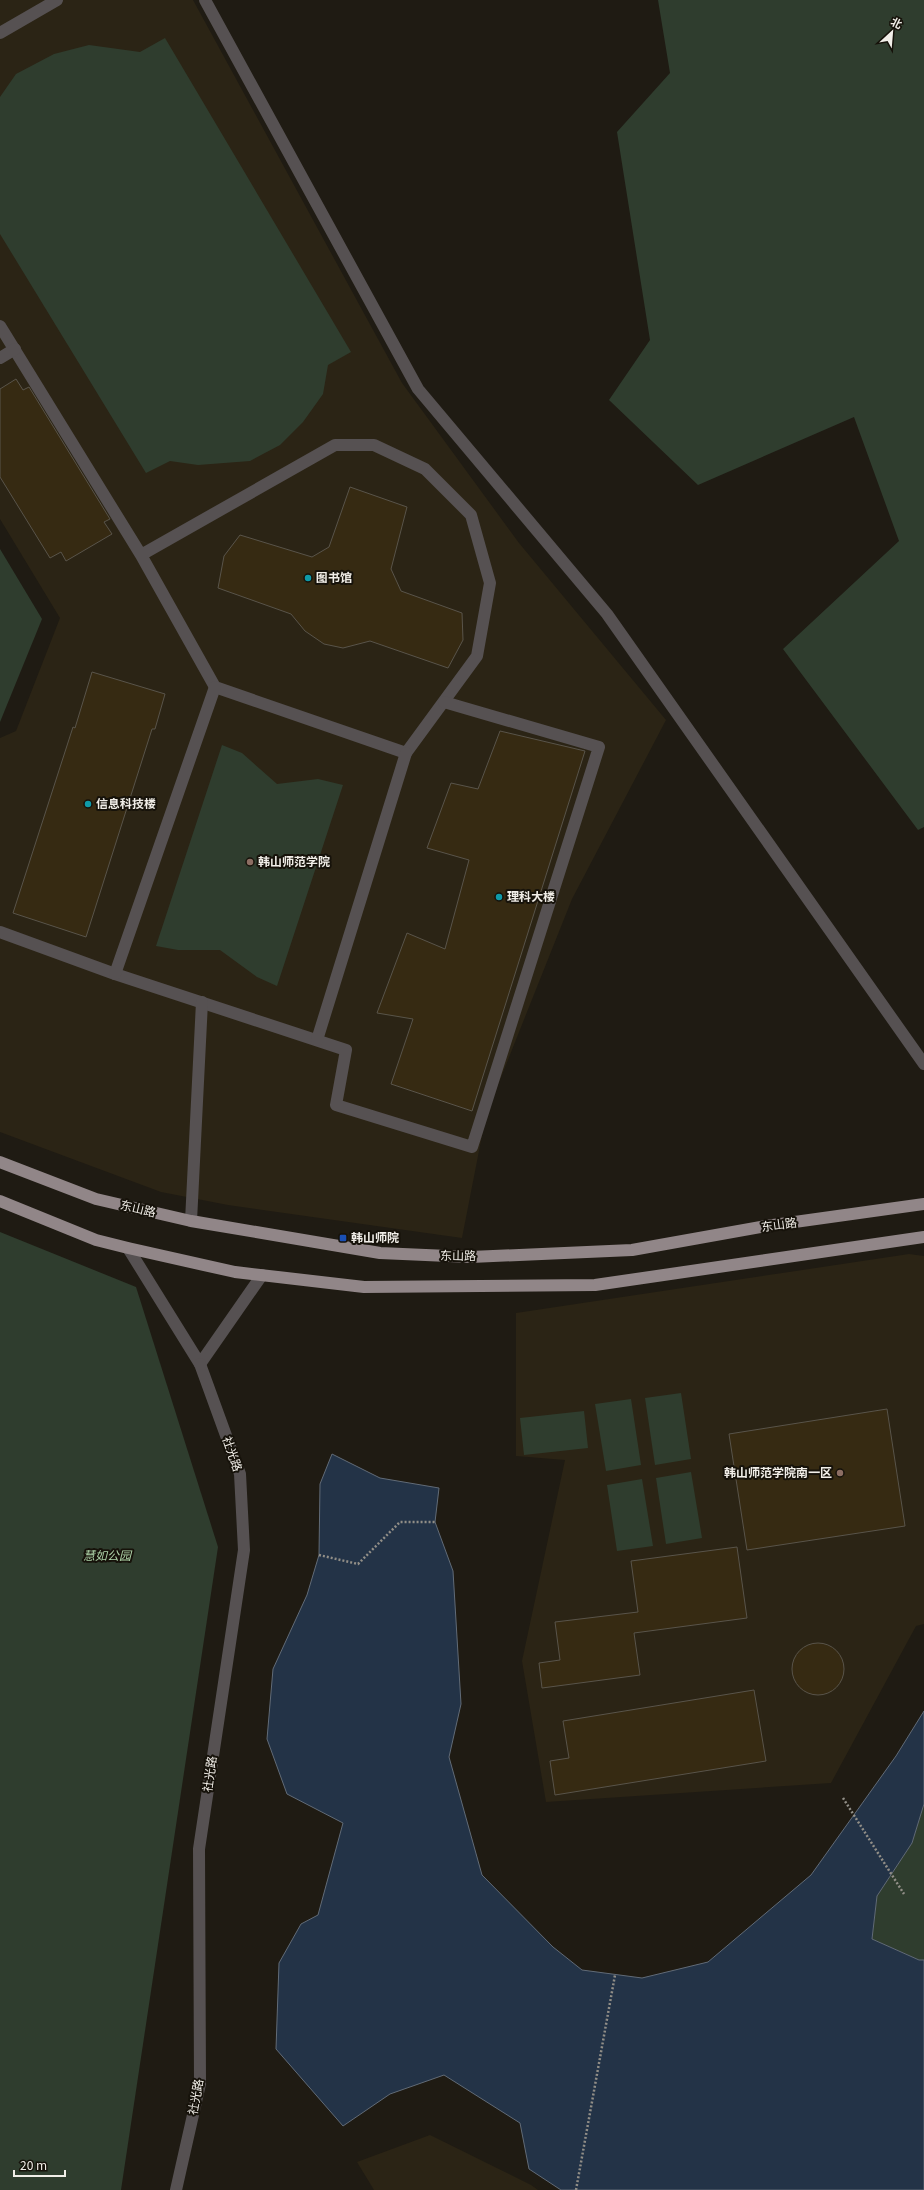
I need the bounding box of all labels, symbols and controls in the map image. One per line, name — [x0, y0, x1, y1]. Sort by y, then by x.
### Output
north arrow — [872, 12, 912, 52]
text: 北 — [888, 13, 905, 32]
place label: 图书馆 — [316, 568, 352, 585]
marker: 图书馆 — [303, 573, 313, 583]
place label: 信息科技楼 — [96, 794, 156, 811]
marker: 信息科技楼 — [83, 799, 93, 809]
place label: 韩山师范学院 — [258, 852, 330, 869]
marker: 韩山师范学院 — [245, 857, 255, 867]
place label: 理科大楼 — [507, 887, 555, 904]
marker: 理科大楼 — [494, 892, 504, 902]
street label: 东山路 — [119, 1195, 158, 1220]
street label: 东山路 — [760, 1213, 798, 1234]
place label: 韩山师院 — [351, 1228, 399, 1245]
marker: 韩山师院 — [338, 1233, 348, 1243]
street label: 东山路 — [440, 1246, 476, 1263]
street label: 社光路 — [220, 1434, 247, 1473]
place label: 韩山师范学院南一区 — [724, 1463, 832, 1480]
marker: 韩山师范学院南一区 — [835, 1468, 845, 1478]
park label: 慧如公园 — [83, 1546, 133, 1563]
street label: 社光路 — [198, 1755, 219, 1793]
street label: 社光路 — [183, 2078, 206, 2116]
scale bar — [14, 2152, 65, 2178]
text: 20 m — [20, 2156, 47, 2173]

